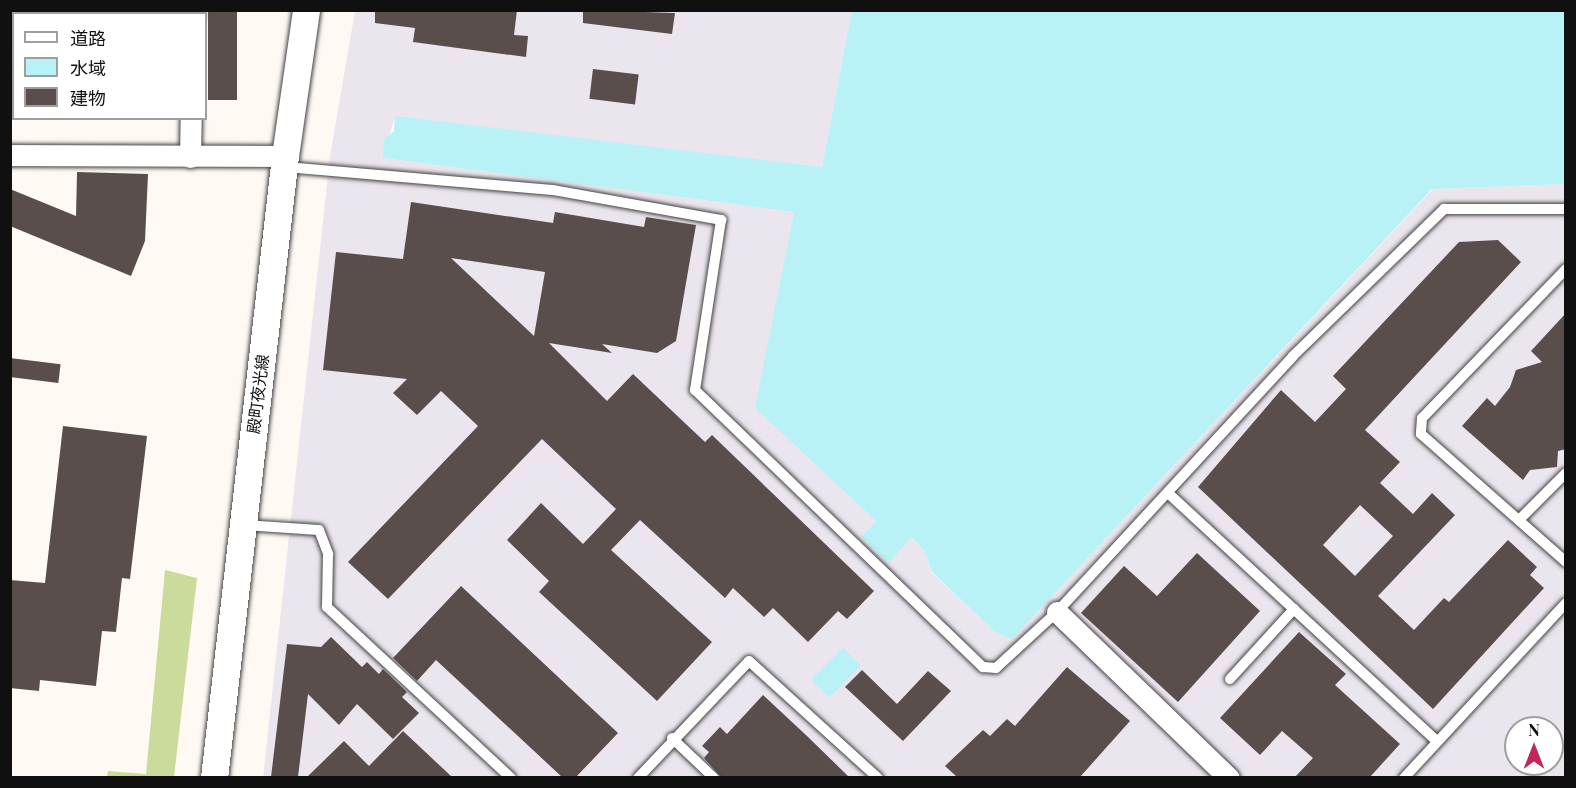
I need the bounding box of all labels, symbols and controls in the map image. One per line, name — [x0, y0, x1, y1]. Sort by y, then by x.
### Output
legend — [12, 12, 207, 120]
text: 道路 — [70, 26, 106, 50]
text: 水域 — [70, 56, 106, 80]
text: 建物 — [70, 86, 106, 110]
street label: 殿町夜光線 — [244, 353, 272, 435]
north arrow — [1504, 716, 1564, 776]
text: N — [1528, 719, 1540, 740]

